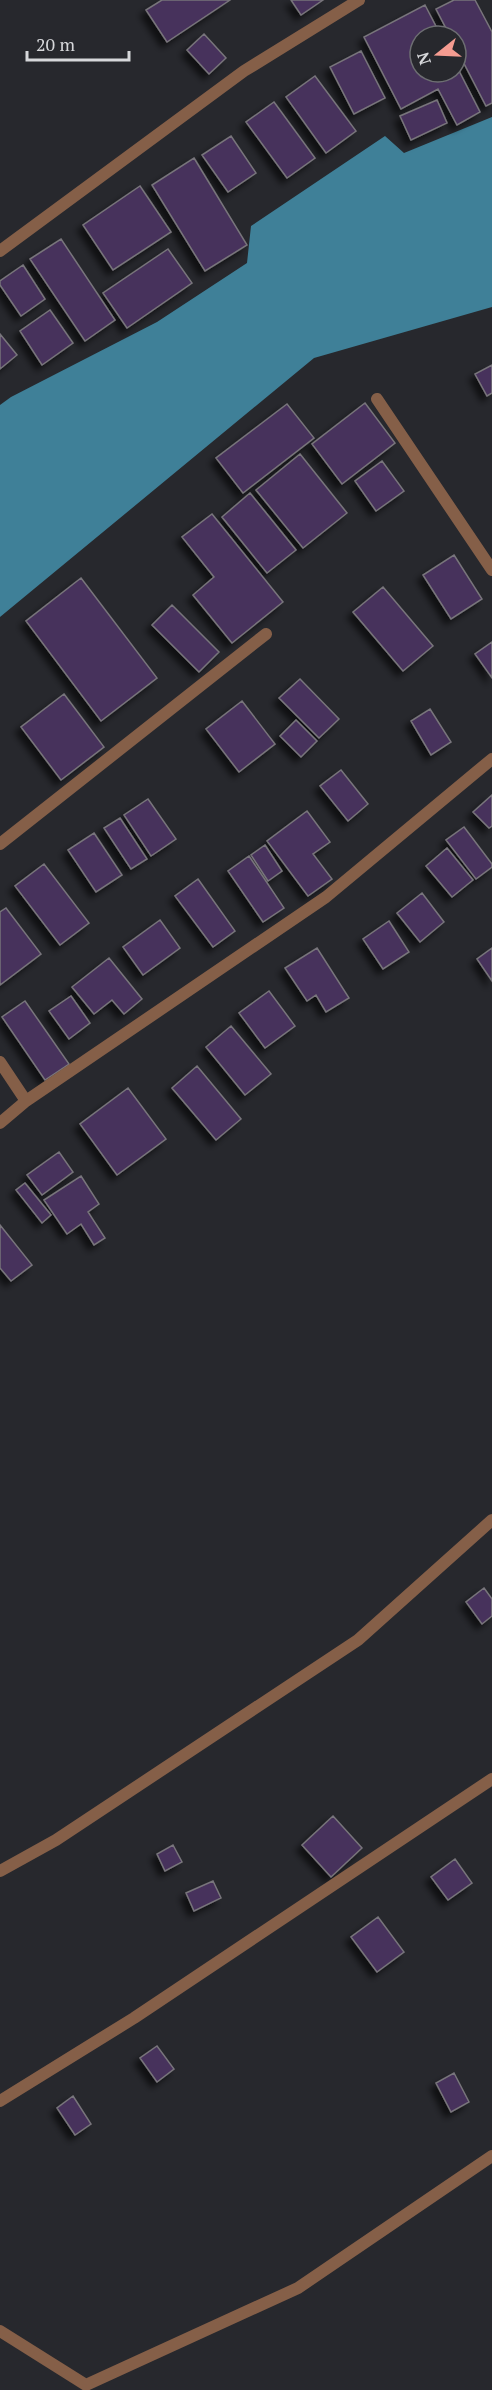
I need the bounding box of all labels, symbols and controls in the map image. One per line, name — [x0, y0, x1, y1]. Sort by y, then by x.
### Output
scale bar — [27, 24, 129, 62]
north arrow — [408, 24, 468, 84]
text: 20 m — [36, 32, 76, 56]
text: N — [411, 49, 436, 68]

